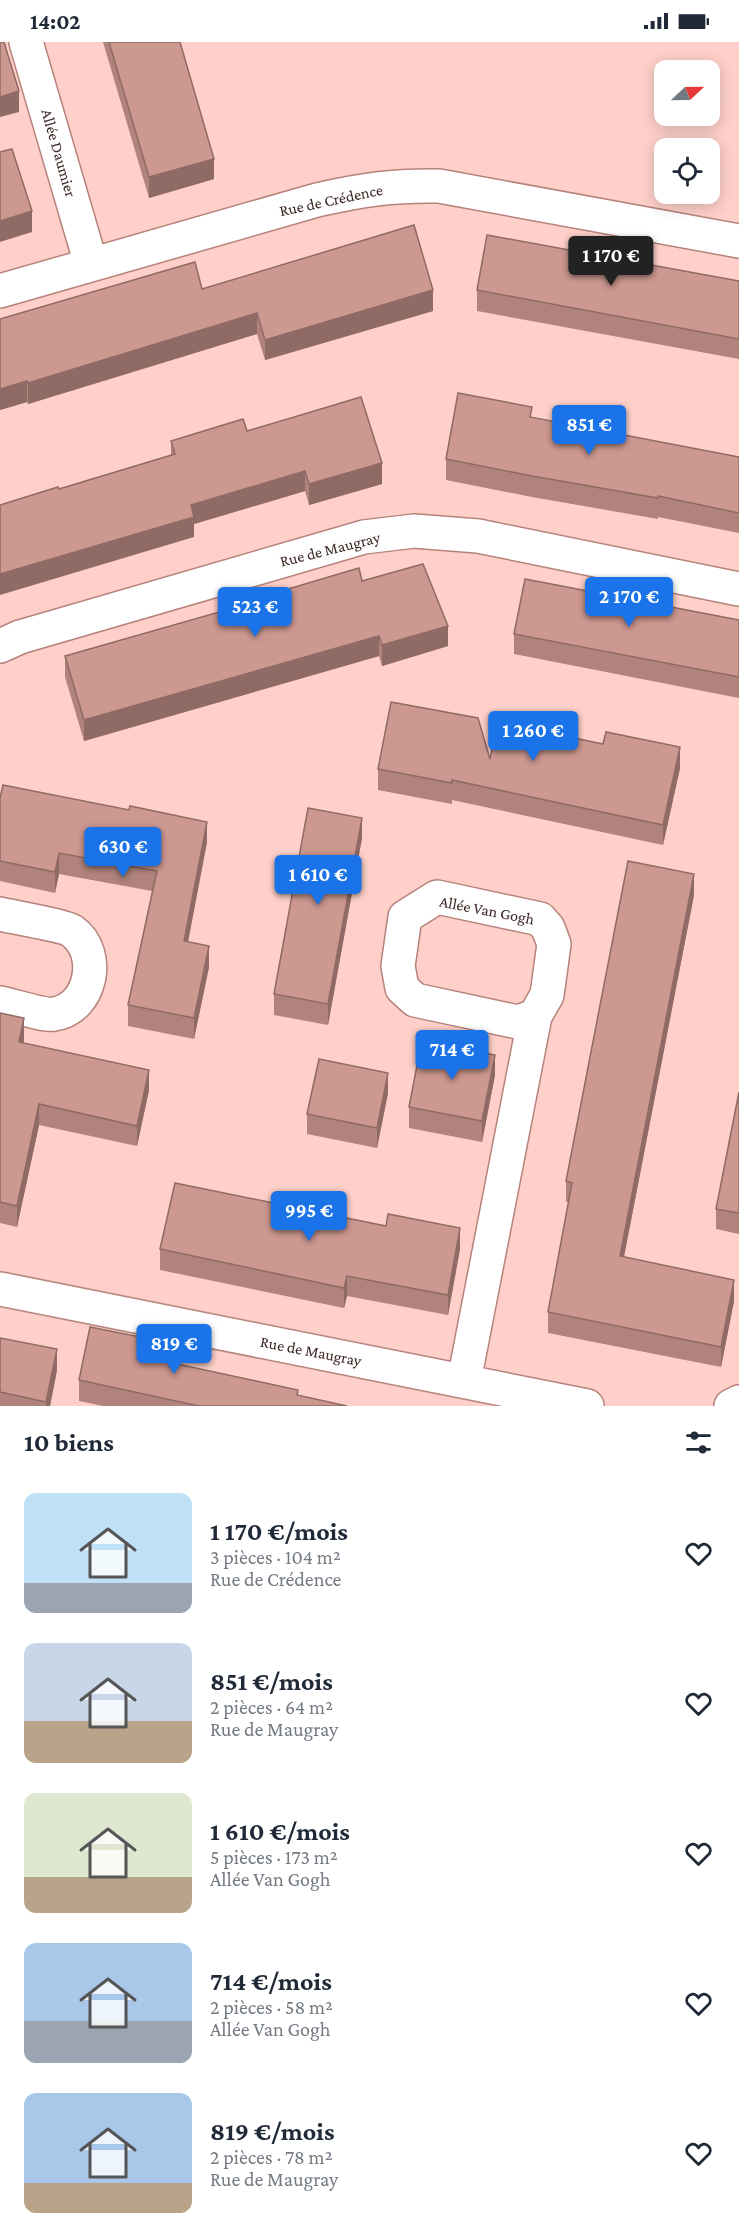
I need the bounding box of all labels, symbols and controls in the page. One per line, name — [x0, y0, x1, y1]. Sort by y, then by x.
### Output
text: 14:02 — [30, 9, 81, 34]
north arrow — [654, 60, 720, 126]
map controls — [654, 60, 720, 204]
street label: Allée Daumier — [38, 107, 80, 199]
button: locate — [654, 138, 720, 204]
street label: Rue de Crédence — [278, 181, 384, 219]
pin: 1 170 € — [556, 236, 666, 287]
text: 1 170 € — [582, 244, 640, 266]
pin: 851 € — [547, 405, 631, 456]
text: 851 € — [566, 413, 612, 435]
street label: Rue de Maugray — [278, 528, 383, 571]
pin: 2 170 € — [574, 577, 684, 628]
text: 2 170 € — [599, 585, 659, 607]
pin: 523 € — [213, 587, 297, 638]
text: 523 € — [232, 595, 278, 617]
pin: 1 260 € — [478, 711, 588, 762]
text: 1 260 € — [502, 719, 564, 741]
pin: 630 € — [81, 827, 165, 878]
text: 630 € — [98, 835, 148, 857]
pin: 1 610 € — [263, 855, 373, 906]
text: 1 610 € — [289, 863, 347, 885]
street label: Allée Van Gogh — [438, 892, 536, 929]
pin: 714 € — [410, 1030, 494, 1081]
text: 714 € — [430, 1038, 474, 1060]
pin: 995 € — [267, 1191, 351, 1242]
text: 995 € — [285, 1199, 333, 1221]
pin: 819 € — [132, 1324, 216, 1375]
text: 819 € — [150, 1332, 198, 1354]
street label: Rue de Maugray — [259, 1333, 364, 1370]
icon: filters — [682, 1426, 715, 1459]
text: 10 biens — [24, 1428, 114, 1457]
icon: home — [72, 1517, 144, 1589]
text: 1 170 €/mois — [210, 1517, 348, 1546]
icon: heart — [682, 1537, 715, 1570]
text: 3 pièces · 104 m² — [210, 1546, 341, 1568]
text: Rue de Crédence — [210, 1568, 341, 1590]
icon: home — [72, 1667, 144, 1739]
text: 851 €/mois — [210, 1667, 333, 1696]
icon: heart — [682, 1687, 715, 1720]
text: 2 pièces · 64 m² — [210, 1696, 333, 1718]
text: Rue de Maugray — [210, 1718, 338, 1740]
icon: home — [72, 1817, 144, 1889]
text: 1 610 €/mois — [210, 1817, 350, 1846]
icon: heart — [682, 1837, 715, 1870]
text: 5 pièces · 173 m² — [210, 1846, 338, 1868]
text: Allée Van Gogh — [210, 1868, 330, 1890]
icon: home — [72, 1967, 144, 2039]
text: 714 €/mois — [210, 1967, 332, 1996]
icon: heart — [682, 1987, 715, 2020]
text: 2 pièces · 58 m² — [210, 1996, 333, 2018]
text: Allée Van Gogh — [210, 2018, 330, 2040]
icon: home — [72, 2117, 144, 2189]
text: 819 €/mois — [210, 2117, 334, 2146]
icon: heart — [682, 2137, 715, 2170]
text: 2 pièces · 78 m² — [210, 2146, 332, 2168]
text: Rue de Maugray — [210, 2168, 338, 2190]

